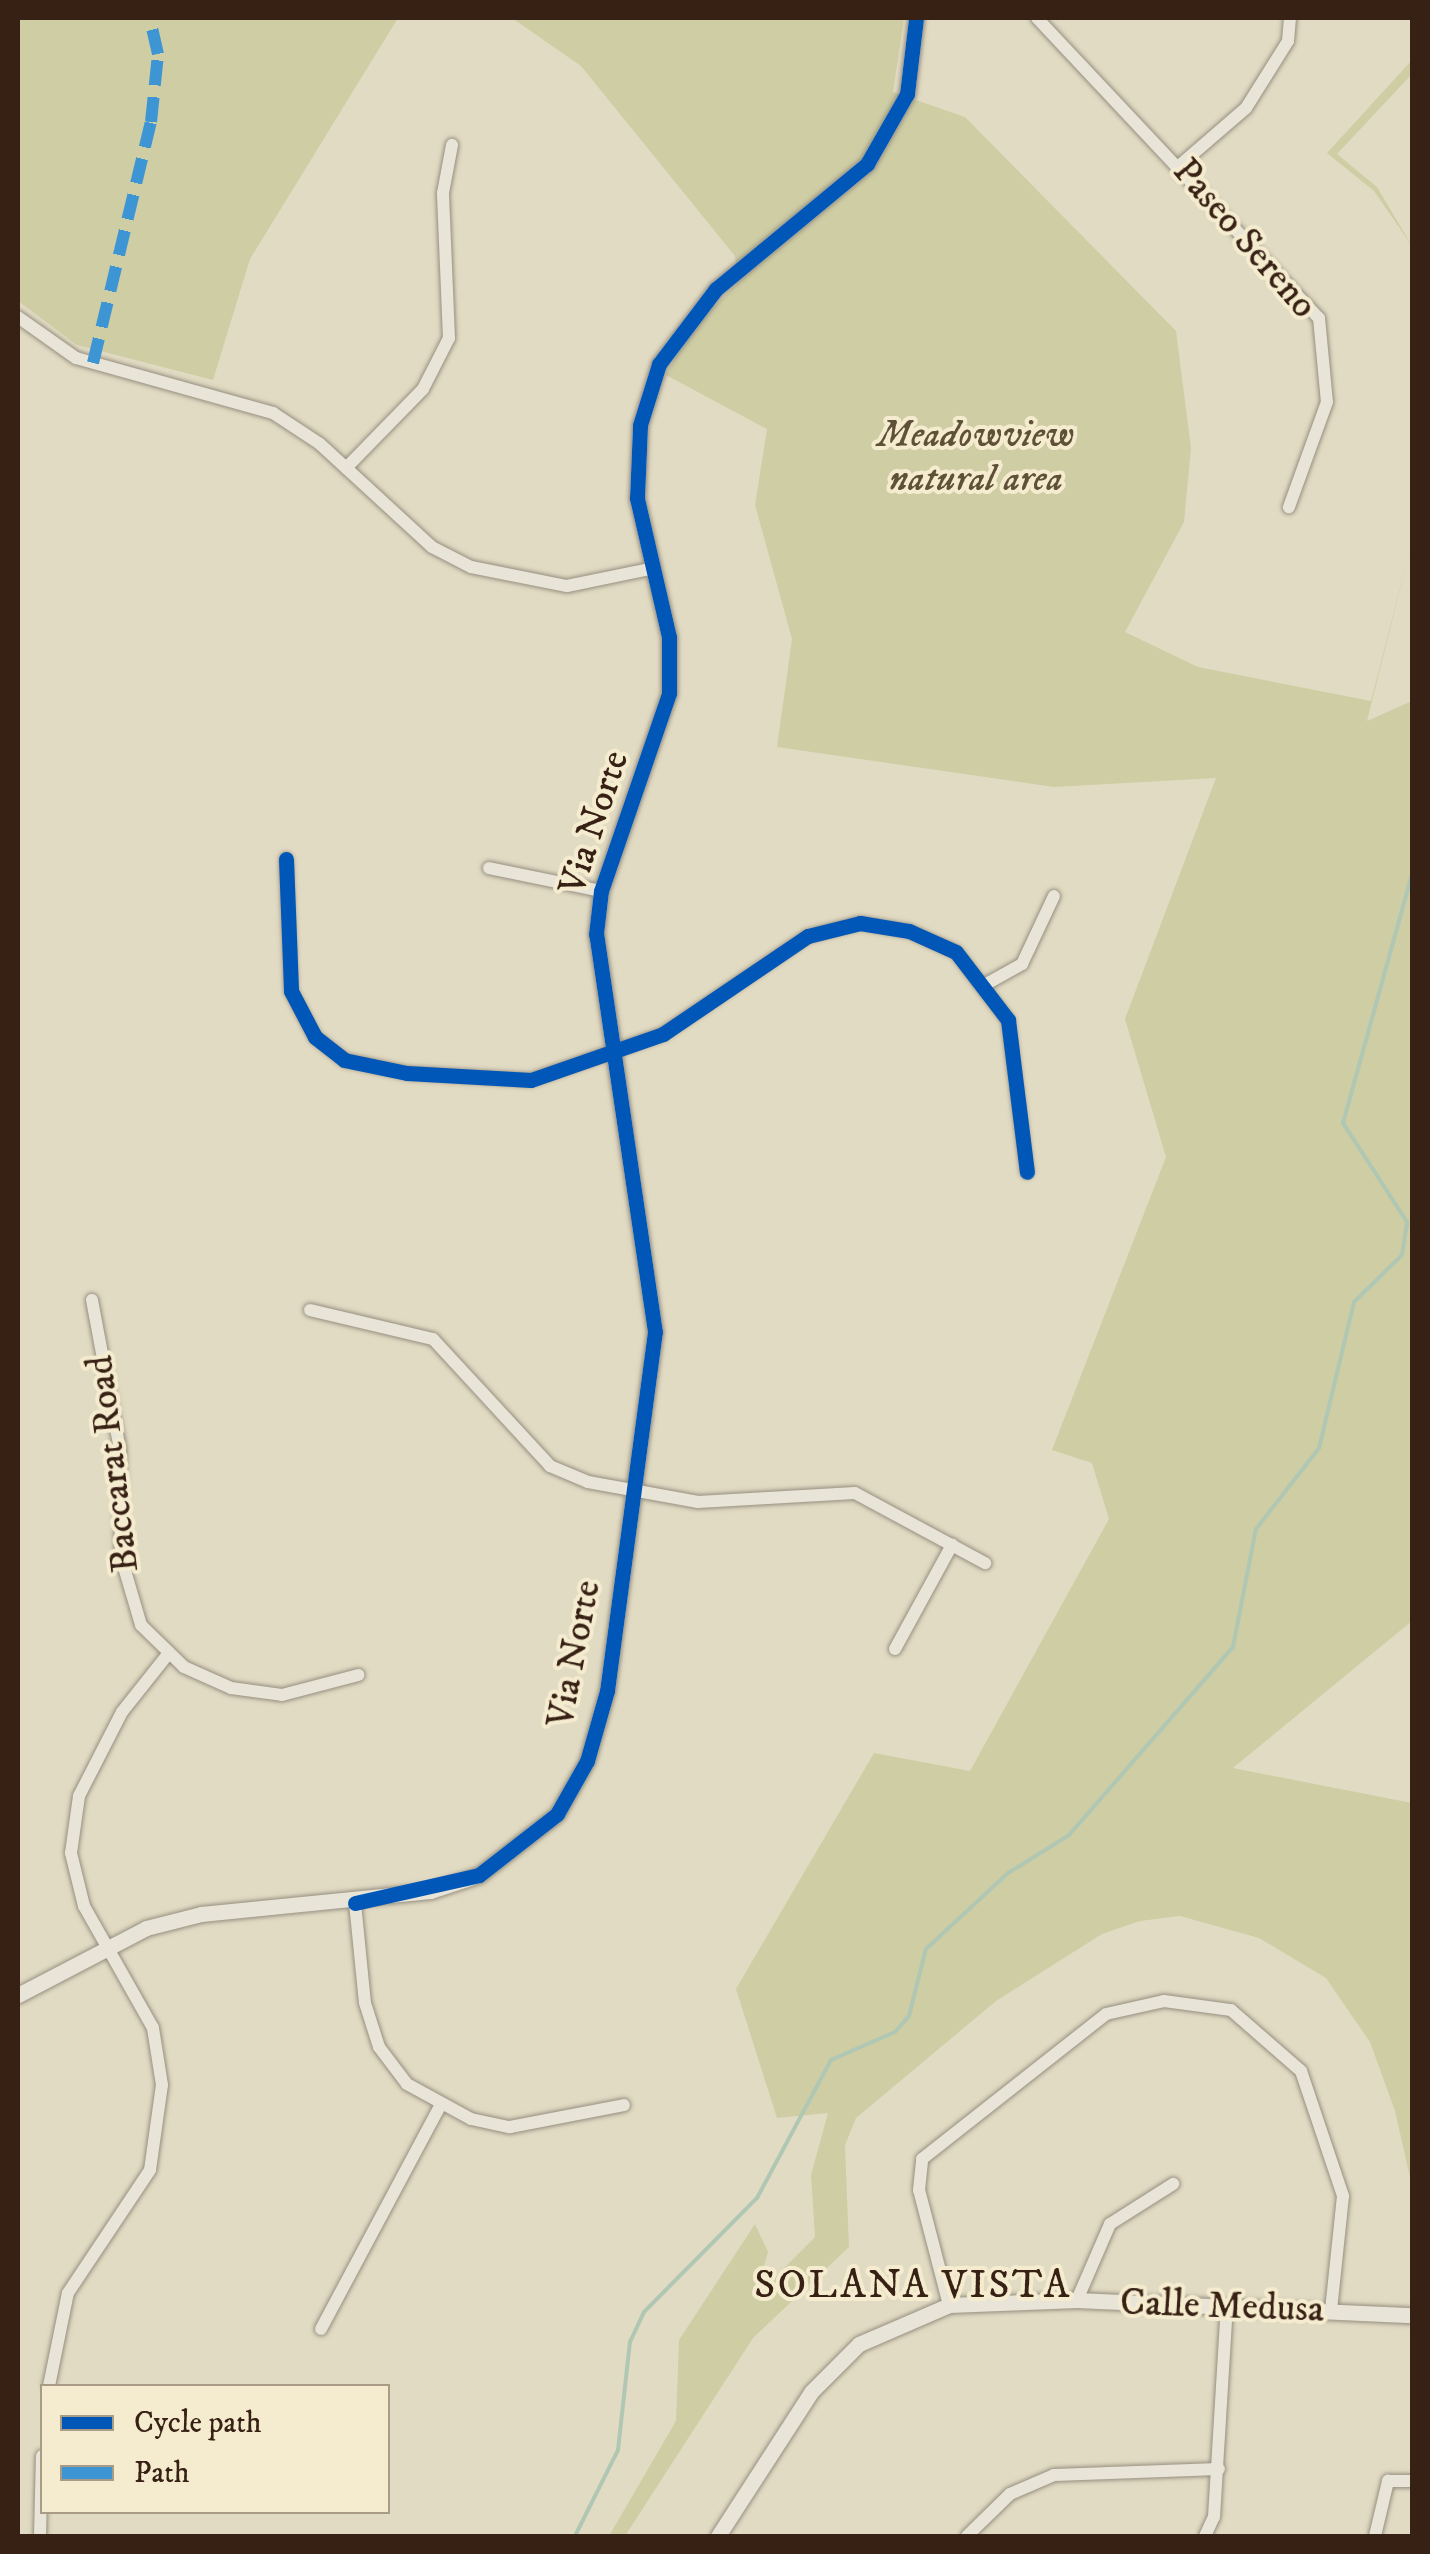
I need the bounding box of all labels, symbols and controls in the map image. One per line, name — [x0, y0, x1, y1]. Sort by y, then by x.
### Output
street label: Paseo Sereno — [1162, 150, 1326, 328]
park label: Meadowview natural area — [878, 413, 1074, 502]
street label: Via Norte — [550, 745, 640, 901]
street label: Baccarat Road — [78, 1353, 150, 1575]
street label: Via Norte — [538, 1577, 612, 1731]
district label: SOLANA VISTA — [754, 2262, 1072, 2310]
street label: Calle Medusa — [1119, 2281, 1325, 2333]
legend — [40, 2384, 390, 2514]
text: Cycle path — [134, 2405, 262, 2442]
text: Path — [134, 2455, 190, 2492]

